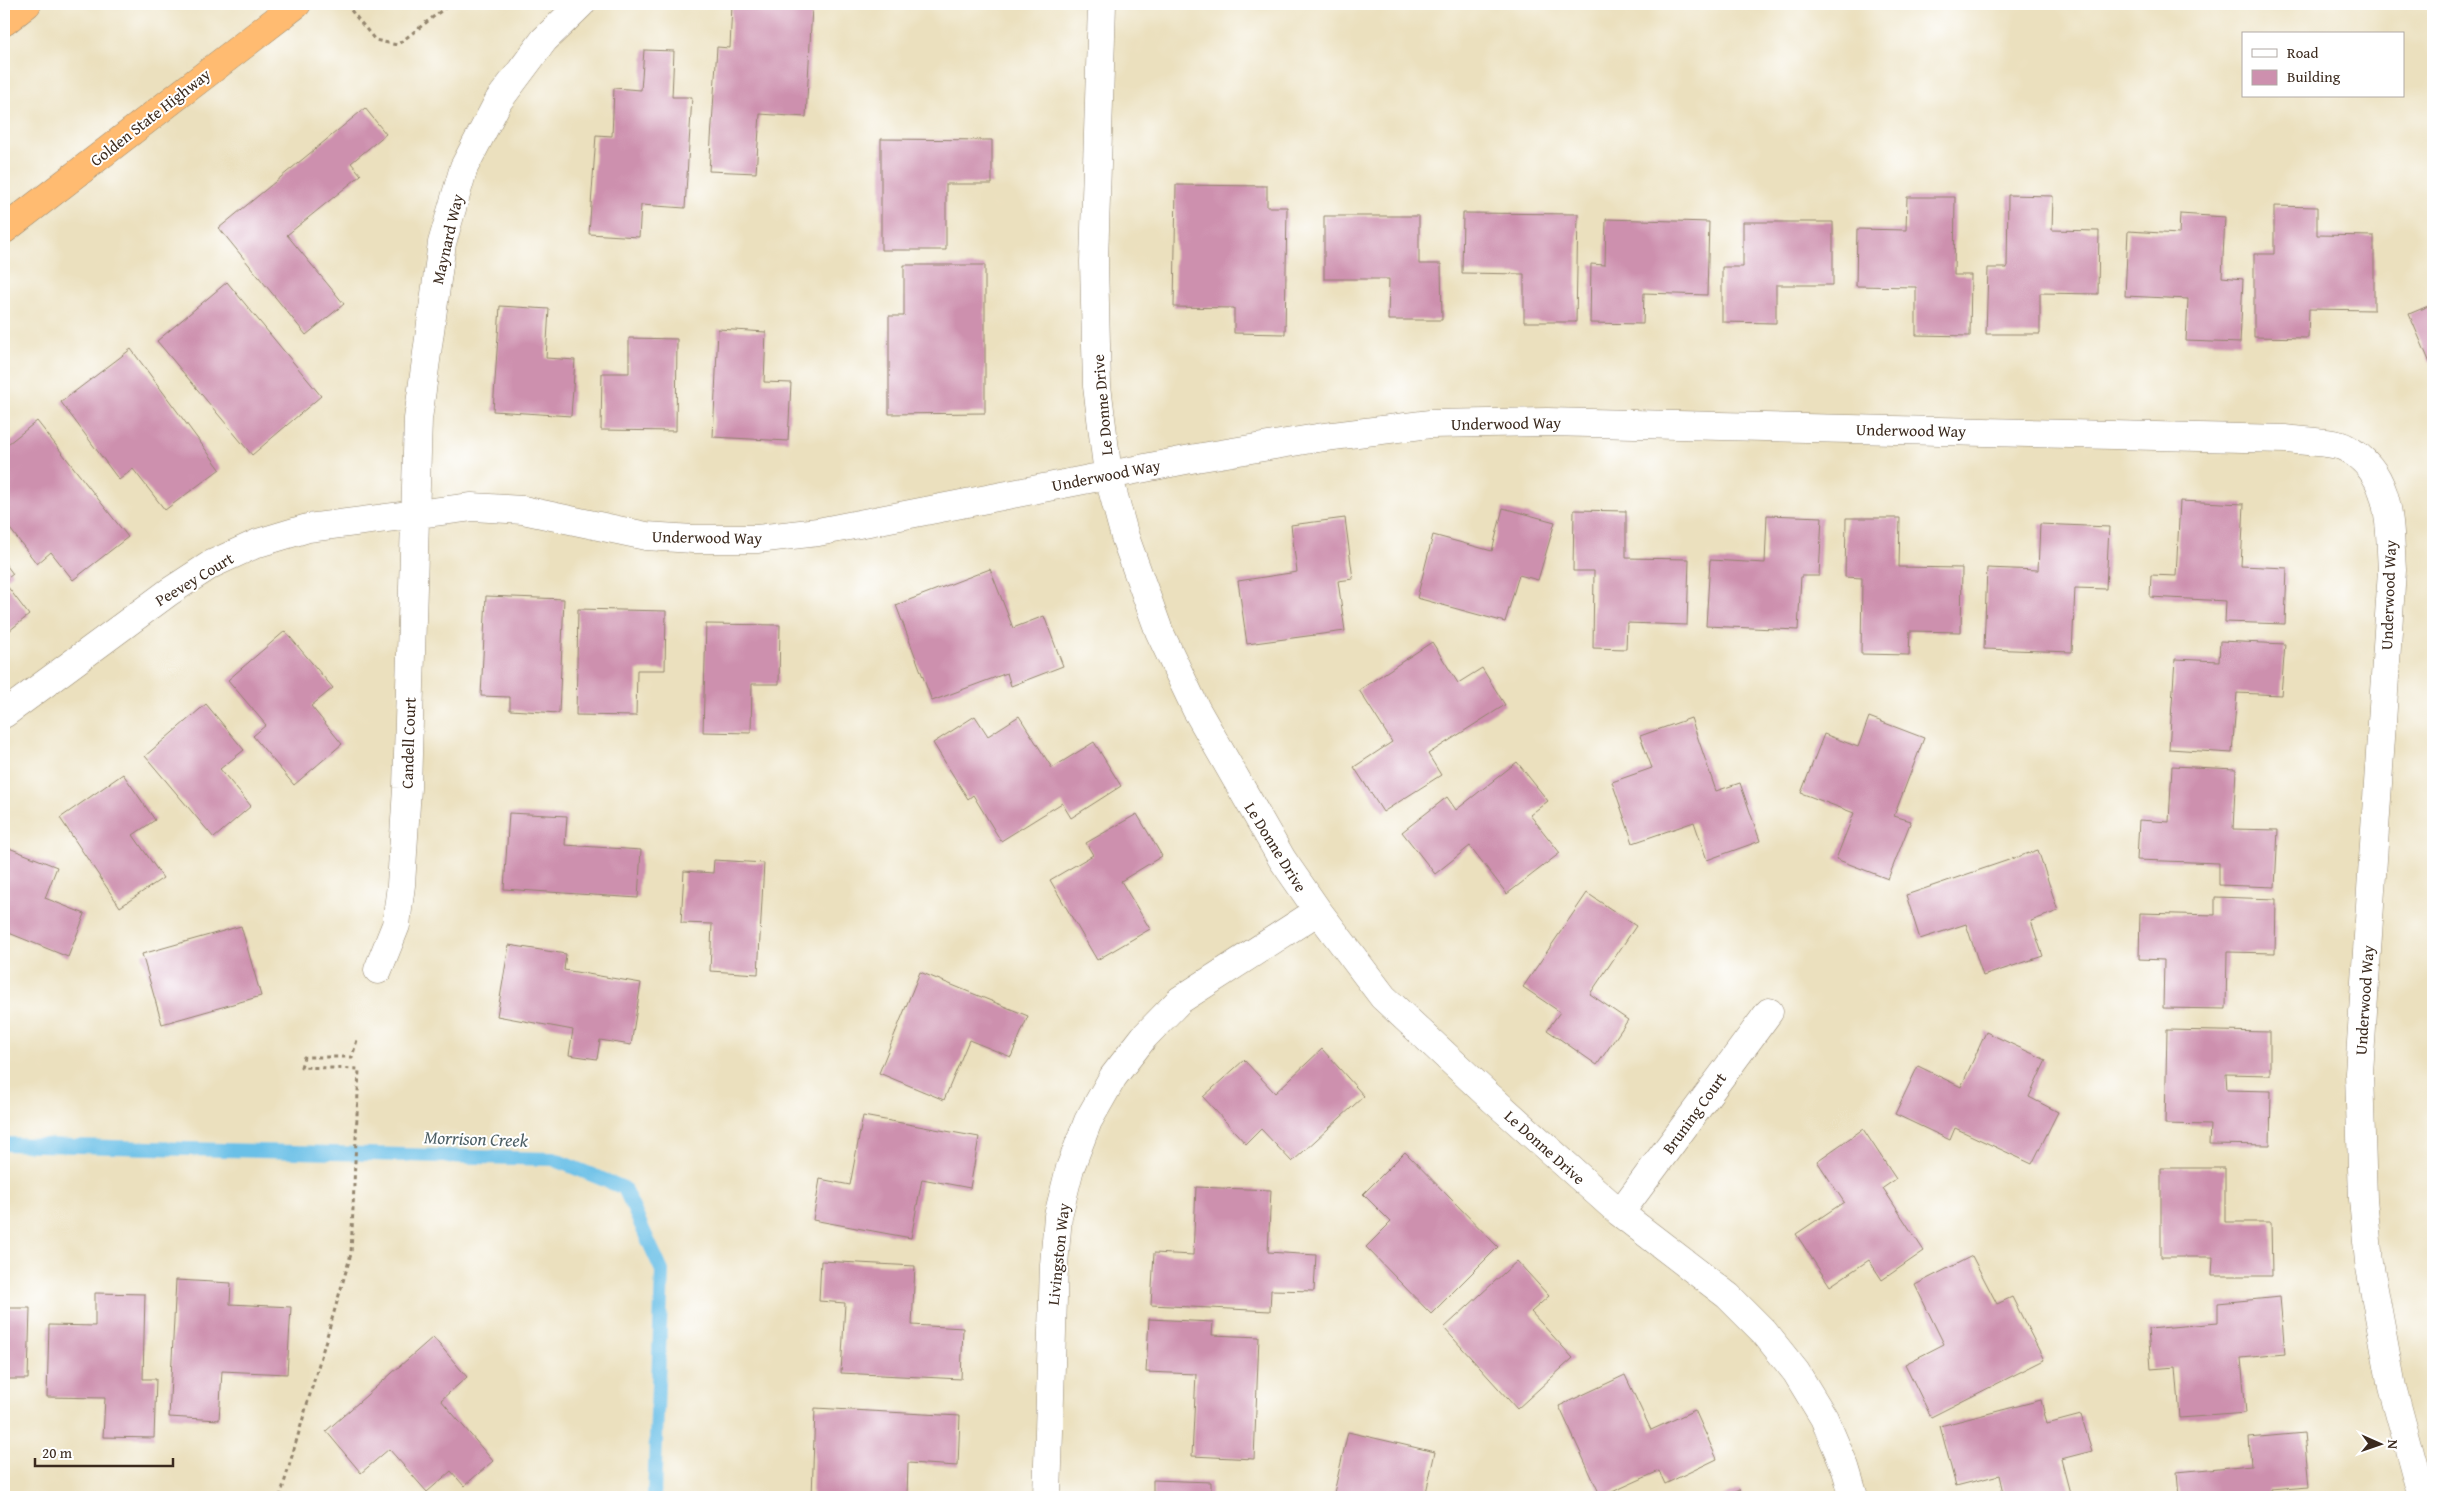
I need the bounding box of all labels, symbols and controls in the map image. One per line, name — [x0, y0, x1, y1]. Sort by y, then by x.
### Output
legend — [2242, 32, 2404, 98]
text: Road — [2287, 42, 2318, 63]
street label: Golden State Highway — [85, 62, 215, 172]
text: Building — [2287, 66, 2341, 87]
street label: Maynard Way — [425, 191, 469, 287]
street label: Le Donne Drive — [1086, 353, 1118, 457]
street label: Underwood Way — [1451, 410, 1561, 436]
street label: Underwood Way — [1856, 417, 1966, 443]
street label: Underwood Way — [1050, 453, 1162, 497]
street label: Underwood Way — [652, 524, 762, 550]
street label: Underwood Way — [2374, 539, 2402, 650]
street label: Peevey Court — [150, 546, 238, 612]
street label: Candell Court — [394, 696, 422, 789]
street label: Le Donne Drive — [1239, 798, 1313, 896]
street label: Underwood Way — [2348, 944, 2380, 1056]
street label: Bruning Court — [1656, 1067, 1732, 1159]
street label: Le Donne Drive — [1499, 1104, 1591, 1190]
water label: Morrison Creek — [424, 1123, 529, 1154]
street label: Livingston Way — [1041, 1202, 1075, 1306]
north arrow — [2354, 1418, 2404, 1468]
scale bar — [35, 1436, 172, 1468]
text: N — [2383, 1439, 2403, 1450]
text: 20 m — [42, 1442, 73, 1463]

